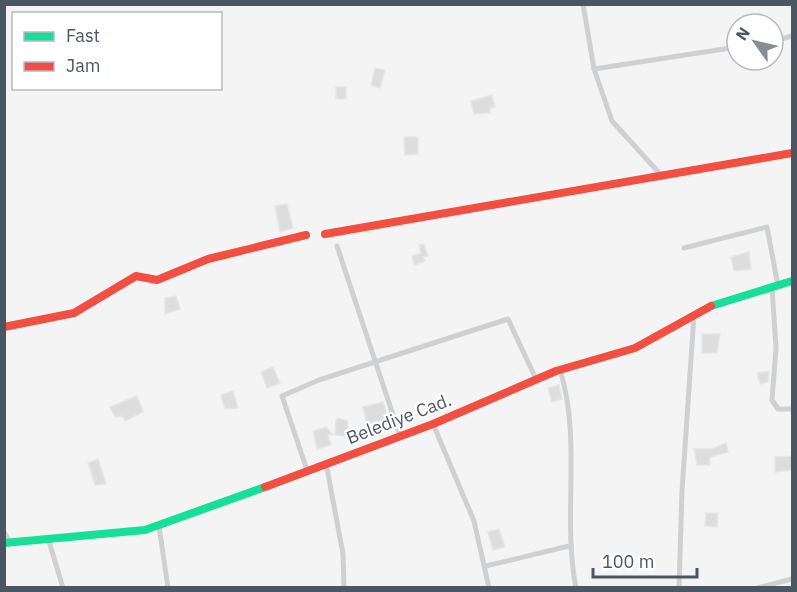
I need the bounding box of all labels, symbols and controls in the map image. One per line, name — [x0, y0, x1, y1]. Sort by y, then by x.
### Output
legend — [12, 12, 222, 90]
north arrow — [725, 12, 785, 72]
text: N — [731, 23, 754, 44]
text: Fast — [66, 24, 100, 47]
text: Jam — [66, 54, 101, 77]
street label: Belediye Cad. — [343, 388, 455, 449]
scale bar — [593, 541, 696, 579]
text: 100 m — [602, 550, 654, 573]

